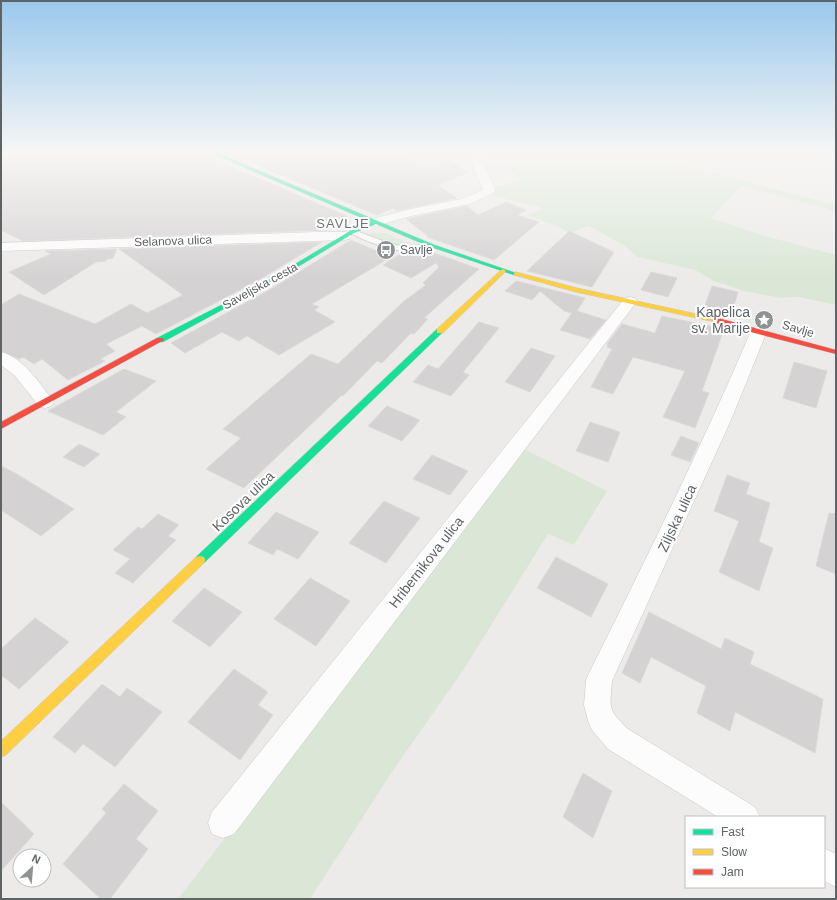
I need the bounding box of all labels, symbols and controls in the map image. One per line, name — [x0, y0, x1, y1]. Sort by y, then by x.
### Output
district label: SAVLJE — [316, 216, 370, 231]
street label: Selanova ulica — [134, 233, 213, 249]
bus stop icon: Savlje — [375, 239, 397, 261]
place label: Savlje — [400, 243, 433, 257]
street label: Saveljska cesta — [220, 260, 300, 312]
place label: Kapelica sv. Marije — [691, 304, 750, 336]
place icon: Kapelica sv. Marije — [753, 309, 775, 331]
street label: Savlje — [780, 318, 816, 340]
street label: Kosova ulica — [209, 468, 277, 534]
street label: Ziljska ulica — [654, 482, 700, 554]
street label: Hribernikova ulica — [385, 513, 467, 611]
legend — [685, 816, 825, 888]
text: Fast — [721, 825, 745, 839]
text: Slow — [721, 845, 747, 859]
north arrow — [12, 848, 52, 888]
text: N — [30, 852, 43, 866]
text: Jam — [721, 865, 744, 879]

